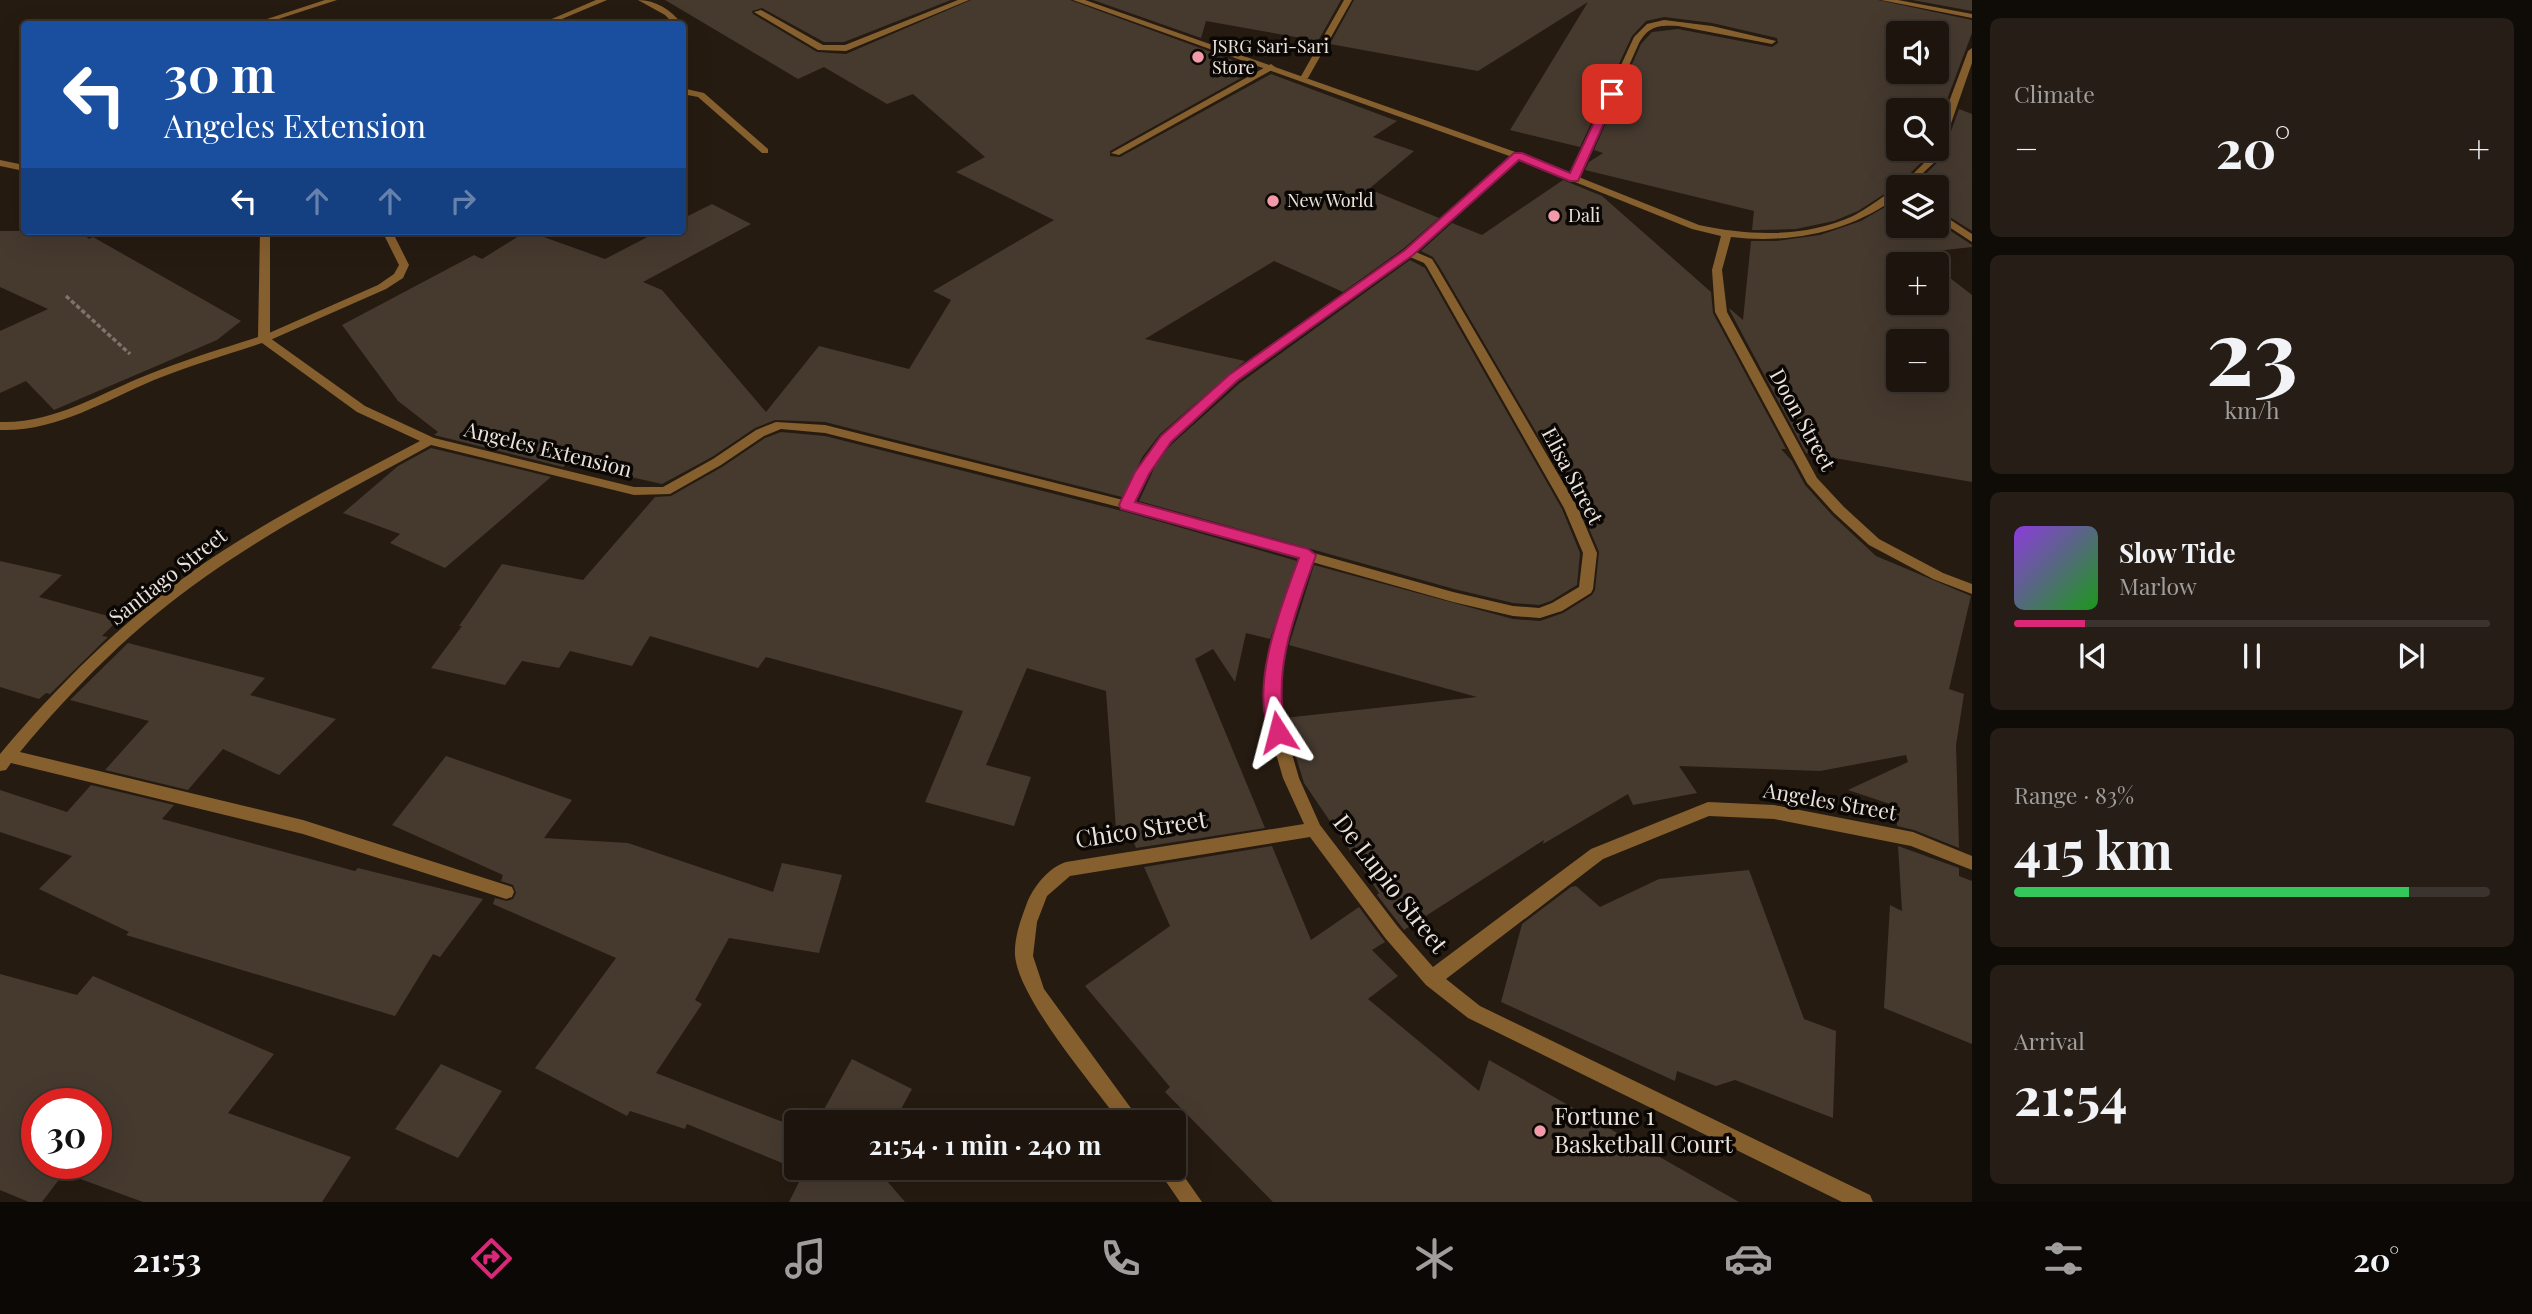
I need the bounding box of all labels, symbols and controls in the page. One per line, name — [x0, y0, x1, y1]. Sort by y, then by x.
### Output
map controls — [1886, 21, 1949, 392]
button: sound — [1886, 21, 1949, 84]
place label: JSRG Sari-Sari Store — [1211, 34, 1329, 79]
text: 30 m — [164, 40, 275, 105]
icon: left — [49, 49, 140, 140]
marker: JSRG Sari-Sari Store — [1190, 49, 1206, 65]
pin — [1582, 64, 1642, 124]
icon: arrive — [1593, 75, 1631, 113]
text: Climate — [2014, 78, 2095, 109]
button: search — [1886, 98, 1949, 161]
text: Angeles Extension — [164, 103, 426, 146]
text: 20° — [2216, 113, 2291, 182]
text: − — [2014, 122, 2039, 173]
text: + — [2468, 122, 2490, 173]
button: layers — [1886, 175, 1949, 238]
icon: left — [225, 182, 263, 220]
icon: ahead — [298, 182, 336, 220]
icon: ahead — [371, 182, 409, 220]
icon: right — [444, 182, 482, 220]
place label: New World — [1287, 188, 1374, 212]
marker: New World — [1265, 193, 1281, 209]
place label: Dali — [1568, 203, 1600, 227]
marker: Dali — [1546, 208, 1562, 224]
button: + — [1886, 252, 1949, 315]
text: 23 — [2206, 288, 2298, 409]
button: − — [1886, 329, 1949, 392]
street label: Doon Street — [1764, 363, 1844, 475]
text: km/h — [2224, 394, 2280, 425]
street label: Angeles Extension — [461, 413, 636, 483]
street label: Elisa Street — [1536, 422, 1611, 529]
street label: Santiago Street — [102, 520, 232, 630]
text: Slow Tide — [2119, 535, 2236, 570]
text: Marlow — [2119, 570, 2197, 601]
icon: previous — [2074, 637, 2112, 675]
icon: pause — [2233, 637, 2271, 675]
icon: next — [2392, 637, 2430, 675]
position arrow — [1241, 695, 1315, 769]
street label: Angeles Street — [1761, 774, 1900, 826]
text: Range · 83% — [2014, 779, 2134, 810]
street label: Chico Street — [1073, 802, 1209, 854]
street label: De Lupio Street — [1327, 807, 1456, 959]
text: 415 km — [2014, 814, 2173, 883]
text: Arrival — [2014, 1025, 2085, 1056]
text: 21:54 — [2014, 1060, 2128, 1129]
speed limit sign: 30 — [21, 1088, 112, 1179]
place label: Fortune 1 Basketball Court — [1554, 1099, 1733, 1159]
marker: Fortune 1 Basketball Court — [1532, 1123, 1548, 1139]
text: 21:54 · 1 min · 240 m — [869, 1127, 1101, 1162]
icon: directions — [467, 1234, 516, 1283]
icon: music — [781, 1234, 830, 1283]
icon: phone — [1096, 1234, 1145, 1283]
icon: climate — [1410, 1234, 1459, 1283]
icon: car — [1724, 1234, 1773, 1283]
icon: filters — [2039, 1234, 2088, 1283]
text: 21:53 — [133, 1237, 201, 1280]
text: 20° — [2353, 1237, 2399, 1280]

